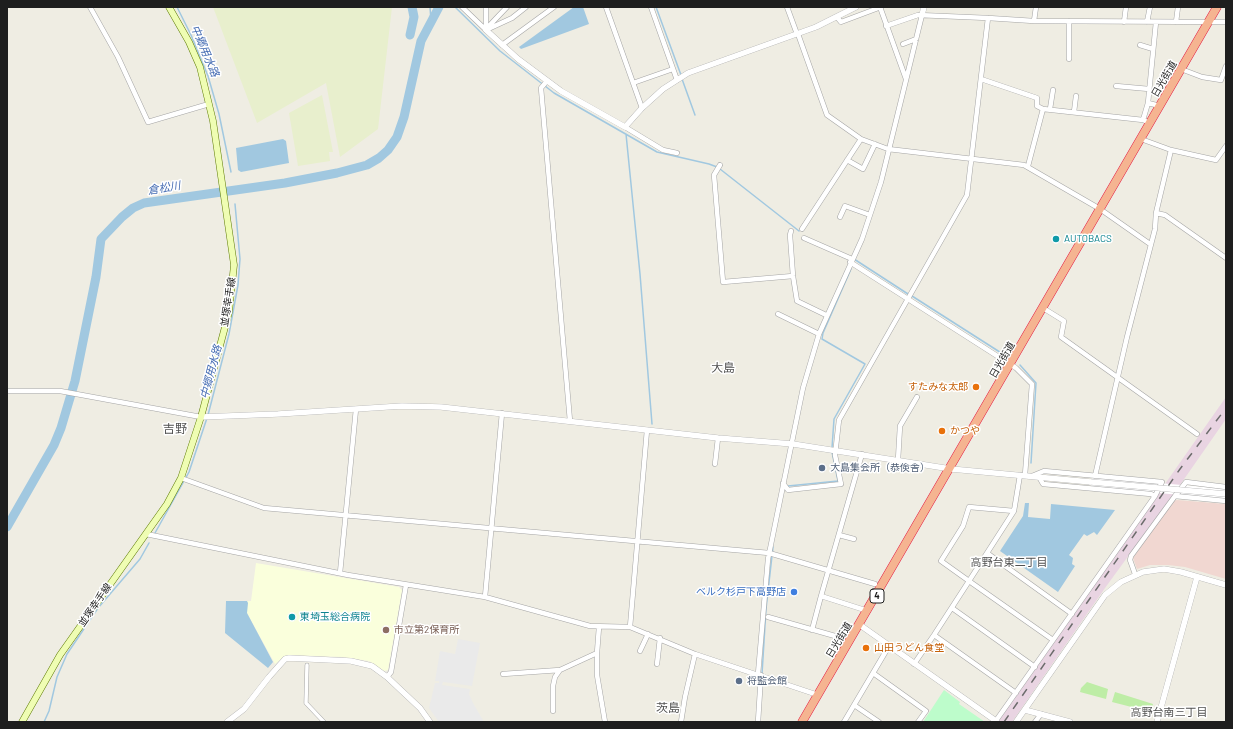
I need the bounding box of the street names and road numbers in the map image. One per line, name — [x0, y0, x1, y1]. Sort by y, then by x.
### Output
street label: 日光街道 — [1149, 59, 1179, 99]
street label: 並塚幸手線 — [218, 276, 238, 328]
street label: 日光街道 — [987, 340, 1017, 380]
street label: 並塚幸手線 — [76, 581, 114, 629]
road number: 4 — [870, 589, 884, 603]
street label: 日光街道 — [824, 620, 854, 660]

